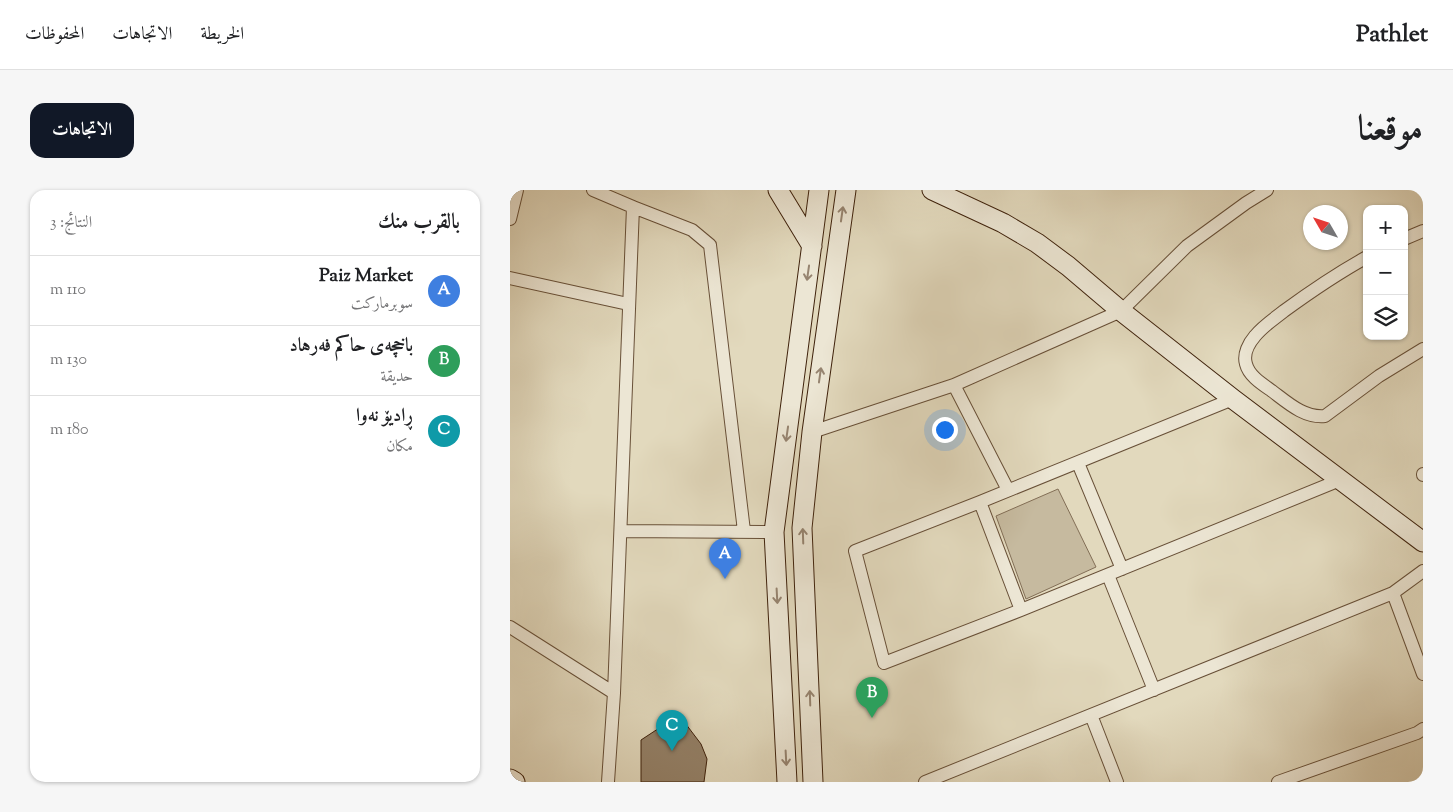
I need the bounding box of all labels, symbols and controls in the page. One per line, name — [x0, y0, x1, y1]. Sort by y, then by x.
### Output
text: Pathlet — [1356, 18, 1428, 52]
text: المحفوظات — [25, 22, 84, 48]
text: الاتجاهات — [112, 22, 172, 48]
text: الخريطة — [200, 22, 244, 48]
button: الاتجاهات — [30, 103, 134, 158]
text: موقعنا — [1358, 105, 1423, 156]
north arrow — [1303, 205, 1348, 250]
map controls — [1363, 205, 1408, 340]
button: + — [1363, 205, 1408, 250]
one-way arrow — [837, 206, 847, 222]
text: بالقرب منك — [378, 208, 460, 238]
text: النتائج: 3 — [50, 212, 92, 235]
button: − — [1363, 250, 1408, 295]
text: Paiz Market — [319, 263, 413, 290]
one-way arrow — [803, 265, 813, 281]
text: 110 m — [50, 279, 86, 302]
text: A — [438, 279, 451, 302]
text: سوبرماركت — [351, 293, 413, 316]
button: layers — [1363, 295, 1408, 340]
text: باخچەی حاکم فەرهاد — [289, 333, 413, 360]
text: 130 m — [50, 349, 87, 372]
text: B — [439, 349, 449, 372]
text: حديقة — [381, 366, 413, 389]
one-way arrow — [815, 367, 825, 383]
text: ڕادیۆ نەوا — [356, 403, 413, 430]
your location — [932, 417, 958, 443]
text: 180 m — [50, 419, 89, 442]
text: C — [438, 419, 450, 442]
one-way arrow — [782, 426, 792, 442]
text: مكان — [386, 436, 413, 459]
one-way arrow — [798, 528, 807, 544]
pin: A — [709, 538, 741, 579]
one-way arrow — [773, 587, 782, 603]
pin: B — [856, 677, 888, 718]
one-way arrow — [805, 691, 814, 707]
pin: C — [656, 710, 688, 751]
one-way arrow — [781, 750, 790, 766]

